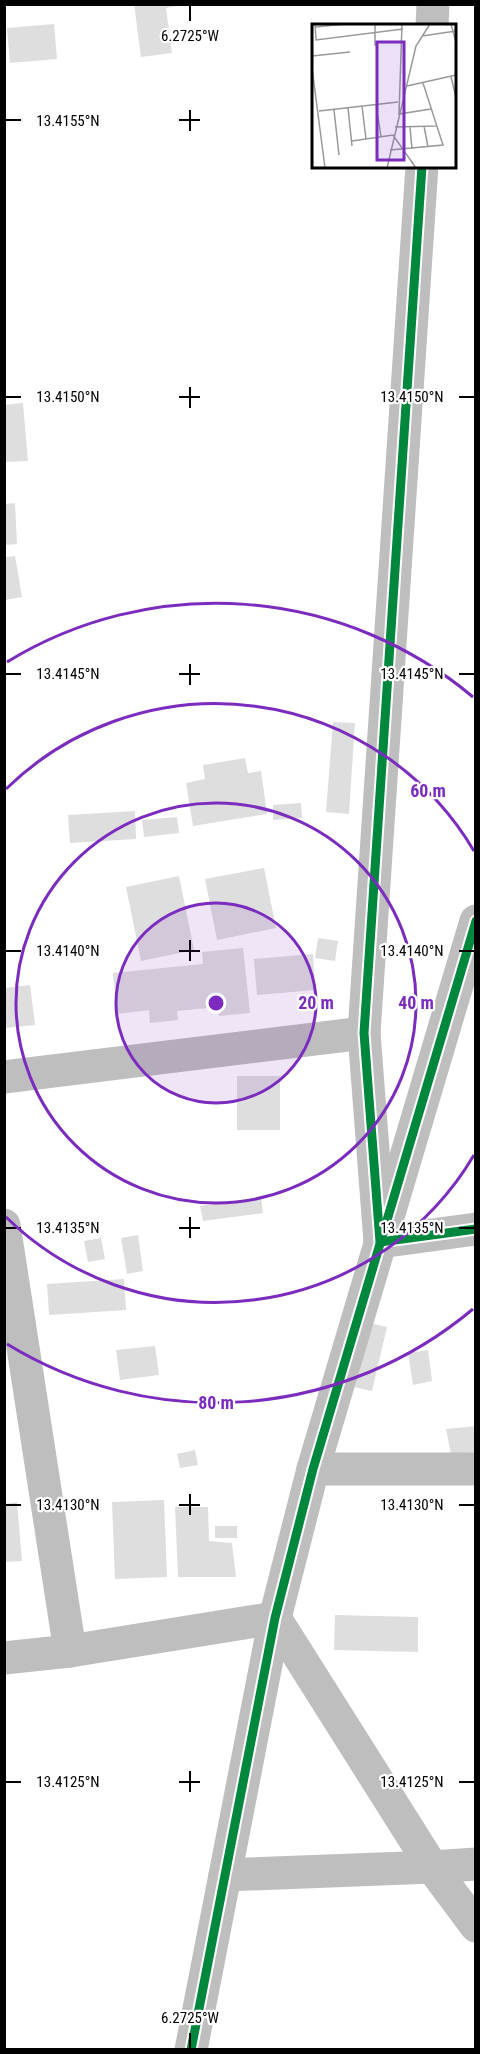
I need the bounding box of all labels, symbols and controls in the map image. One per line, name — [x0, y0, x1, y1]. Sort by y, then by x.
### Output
inset map — [312, 24, 456, 168]
text: 6.2725°W — [161, 27, 220, 45]
text: 13.4155°N — [36, 112, 100, 130]
text: 13.4150°N — [36, 388, 100, 406]
text: 13.4150°N — [380, 388, 444, 406]
text: 13.4145°N — [36, 665, 100, 683]
text: 13.4145°N — [380, 665, 444, 683]
text: 60 m — [410, 780, 446, 801]
text: 13.4140°N — [36, 942, 100, 960]
text: 13.4140°N — [380, 942, 444, 960]
text: 20 m — [298, 992, 334, 1013]
text: 40 m — [398, 992, 434, 1013]
centre of rings — [206, 993, 226, 1013]
text: 13.4135°N — [36, 1219, 100, 1237]
text: 13.4135°N — [380, 1219, 444, 1237]
text: 80 m — [198, 1392, 234, 1413]
text: 13.4130°N — [36, 1496, 100, 1514]
text: 13.4130°N — [380, 1496, 444, 1514]
text: 13.4125°N — [36, 1773, 100, 1791]
text: 13.4125°N — [380, 1773, 444, 1791]
text: 6.2725°W — [161, 2009, 220, 2027]

